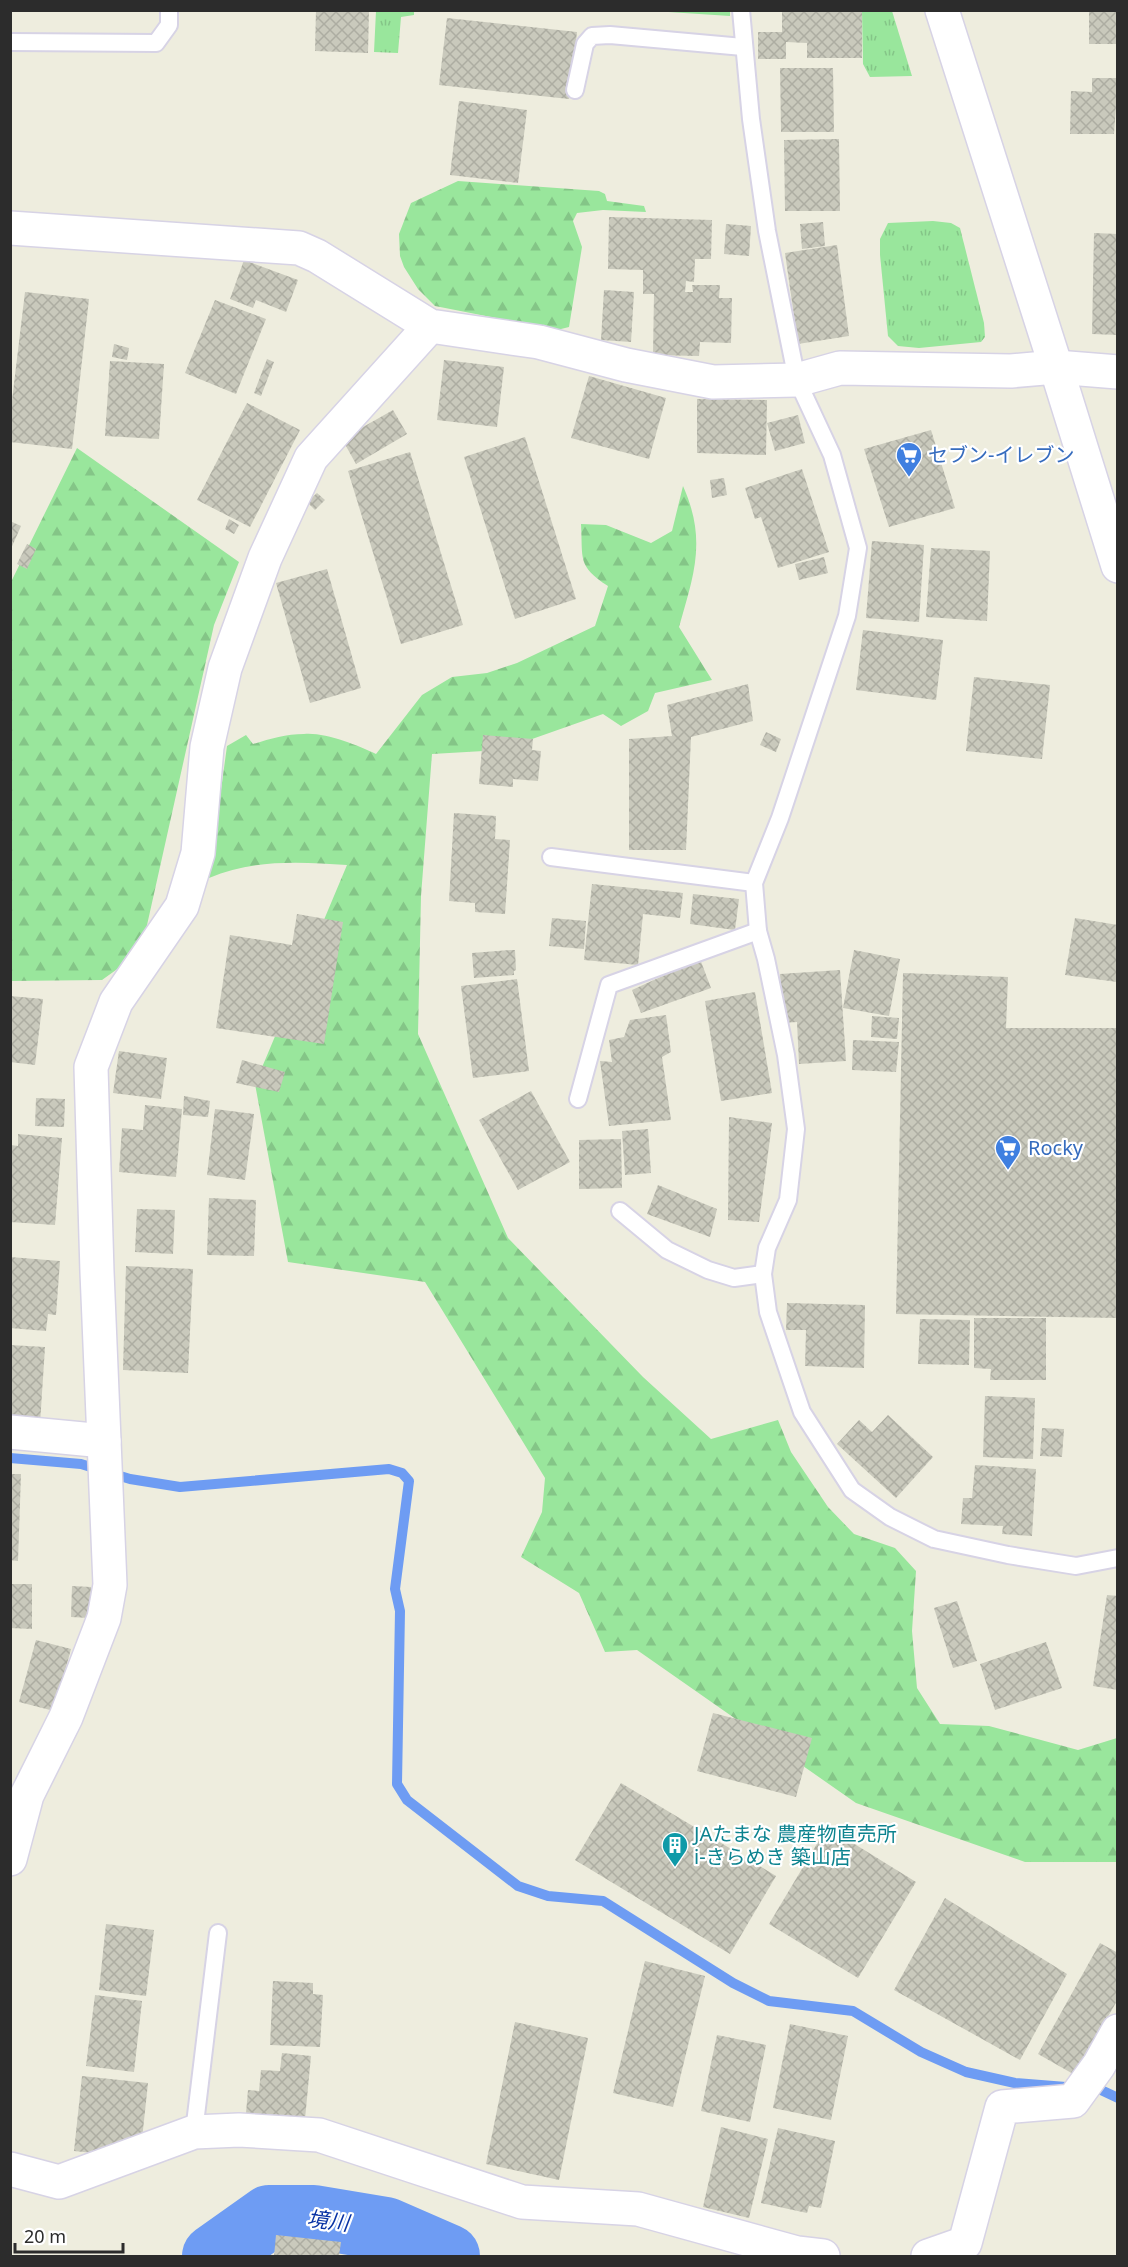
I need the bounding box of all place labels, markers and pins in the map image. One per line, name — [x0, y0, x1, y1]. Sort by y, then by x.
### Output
supermarket icon: セブン-イレブン — [894, 440, 924, 478]
place label: セブン-イレブン — [928, 441, 1074, 468]
supermarket icon: Rocky — [993, 1133, 1023, 1171]
place label: Rocky — [1028, 1134, 1084, 1161]
place label: JAたまな 農産物直売所 i-きらめき 築山店 — [692, 1820, 897, 1870]
building icon: JAたまな 農産物直売所 i-きらめき 築山店 — [660, 1830, 690, 1868]

